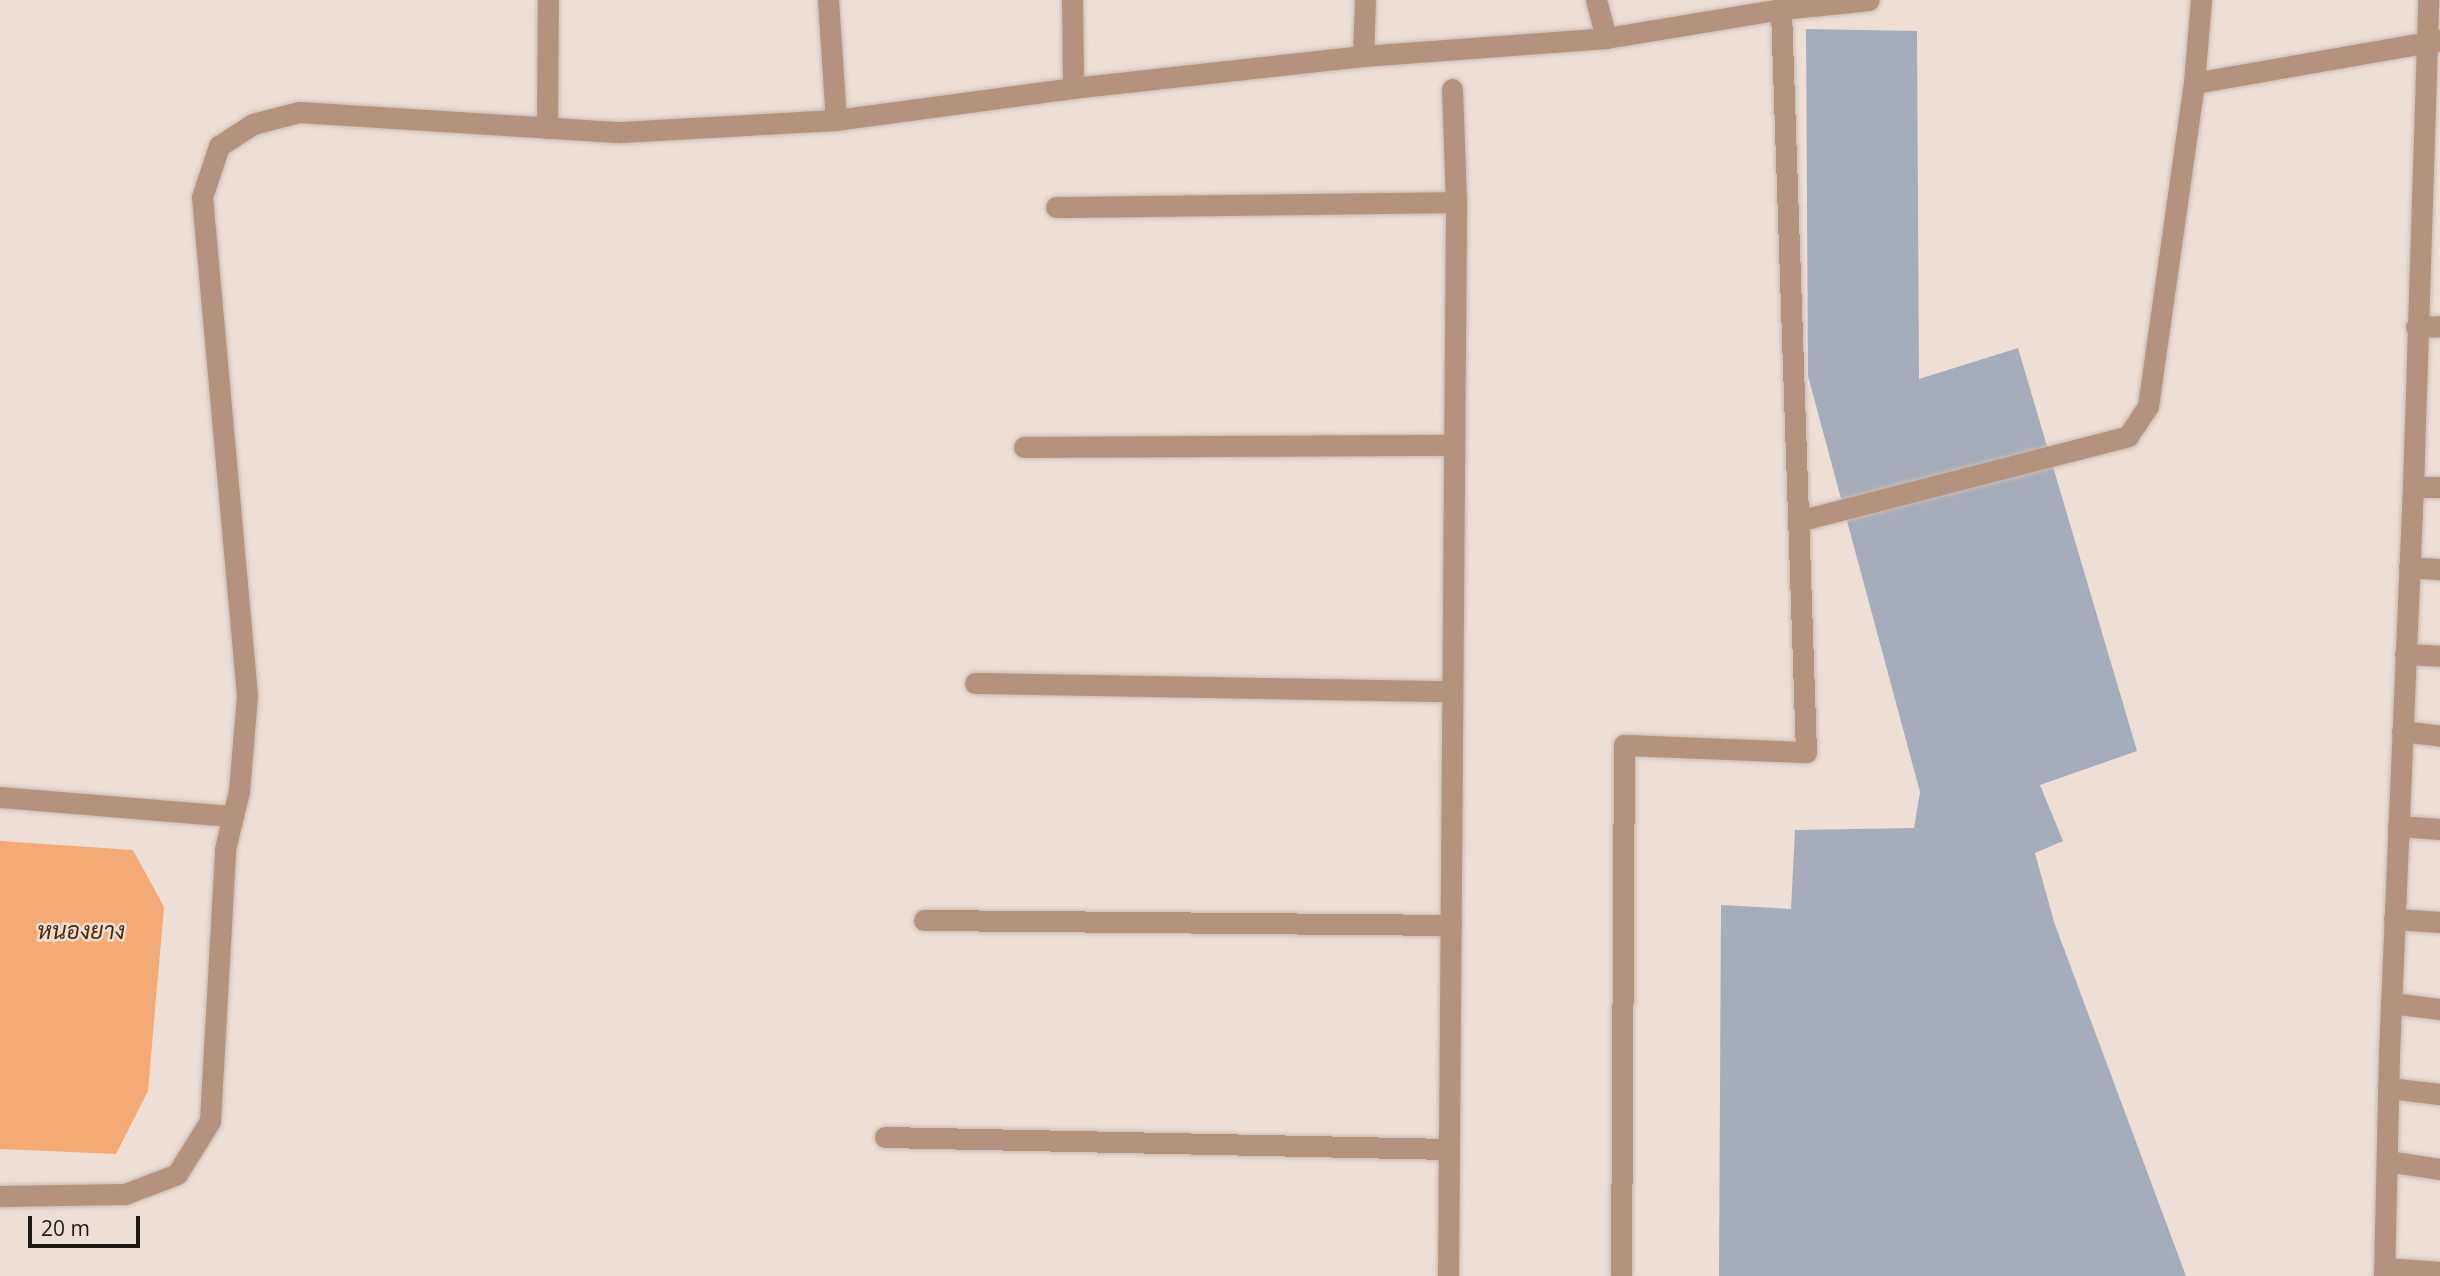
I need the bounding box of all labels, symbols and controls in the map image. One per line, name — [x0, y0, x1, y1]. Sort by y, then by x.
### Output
water label: หนองยาง — [37, 916, 125, 944]
scale bar — [32, 1202, 144, 1246]
text: 20 m — [41, 1214, 90, 1242]

